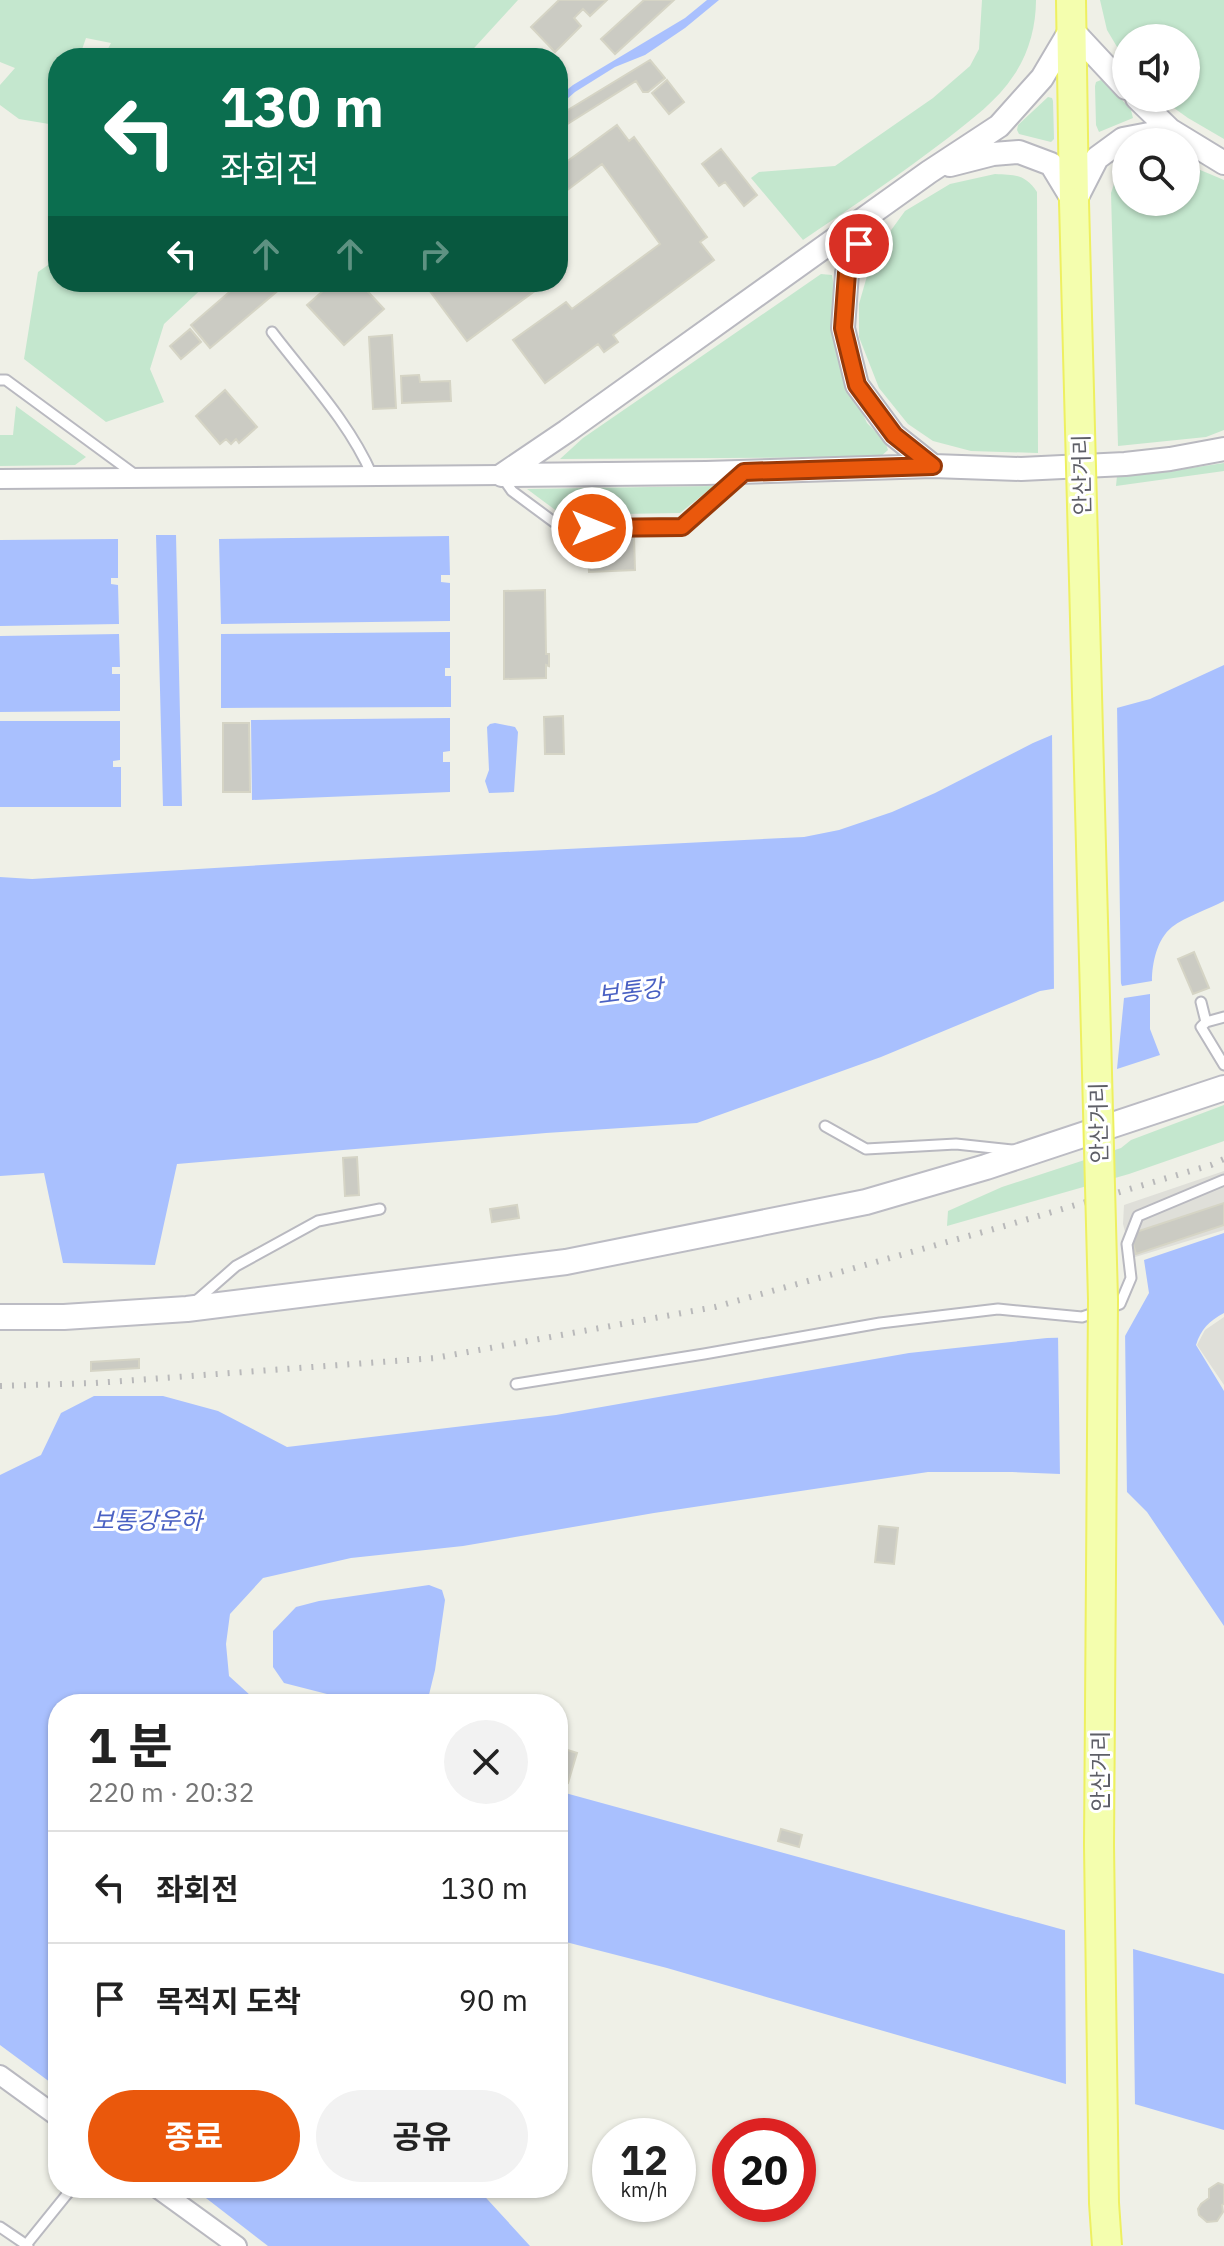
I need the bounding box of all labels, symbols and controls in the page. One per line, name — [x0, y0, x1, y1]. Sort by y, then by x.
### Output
map controls — [1112, 24, 1200, 216]
button: sound — [1112, 24, 1200, 112]
text: 130 m — [220, 70, 384, 142]
icon: left — [88, 80, 192, 184]
button: search — [1112, 128, 1200, 216]
text: 좌회전 — [220, 145, 319, 192]
pin — [825, 210, 893, 278]
icon: arrive — [837, 222, 881, 266]
icon: left — [160, 232, 204, 276]
icon: ahead — [244, 232, 288, 276]
icon: ahead — [328, 232, 372, 276]
icon: right — [412, 232, 456, 276]
street label: 안산거리 — [1066, 434, 1096, 516]
position arrow — [550, 486, 634, 570]
water label: 보통강 — [595, 971, 668, 1011]
street label: 안산거리 — [1083, 1082, 1113, 1164]
water label: 보통강운하 — [92, 1504, 205, 1536]
text: 1 분 — [88, 1714, 172, 1776]
button: close — [444, 1720, 528, 1804]
street label: 안산거리 — [1085, 1731, 1114, 1811]
text: 220 m · 20:32 — [88, 1775, 254, 1809]
icon: left — [88, 1865, 132, 1909]
text: 130 m — [441, 1868, 528, 1907]
text: 좌회전 — [156, 1869, 239, 1908]
icon: arrive — [88, 1977, 132, 2021]
text: 90 m — [459, 1980, 528, 2019]
text: 목적지 도착 — [156, 1981, 301, 2020]
button: 종료 — [88, 2090, 300, 2182]
button: 공유 — [316, 2090, 528, 2182]
speed limit sign: 20 — [712, 2118, 816, 2222]
text: 12 — [620, 2134, 668, 2186]
text: km/h — [620, 2176, 668, 2203]

